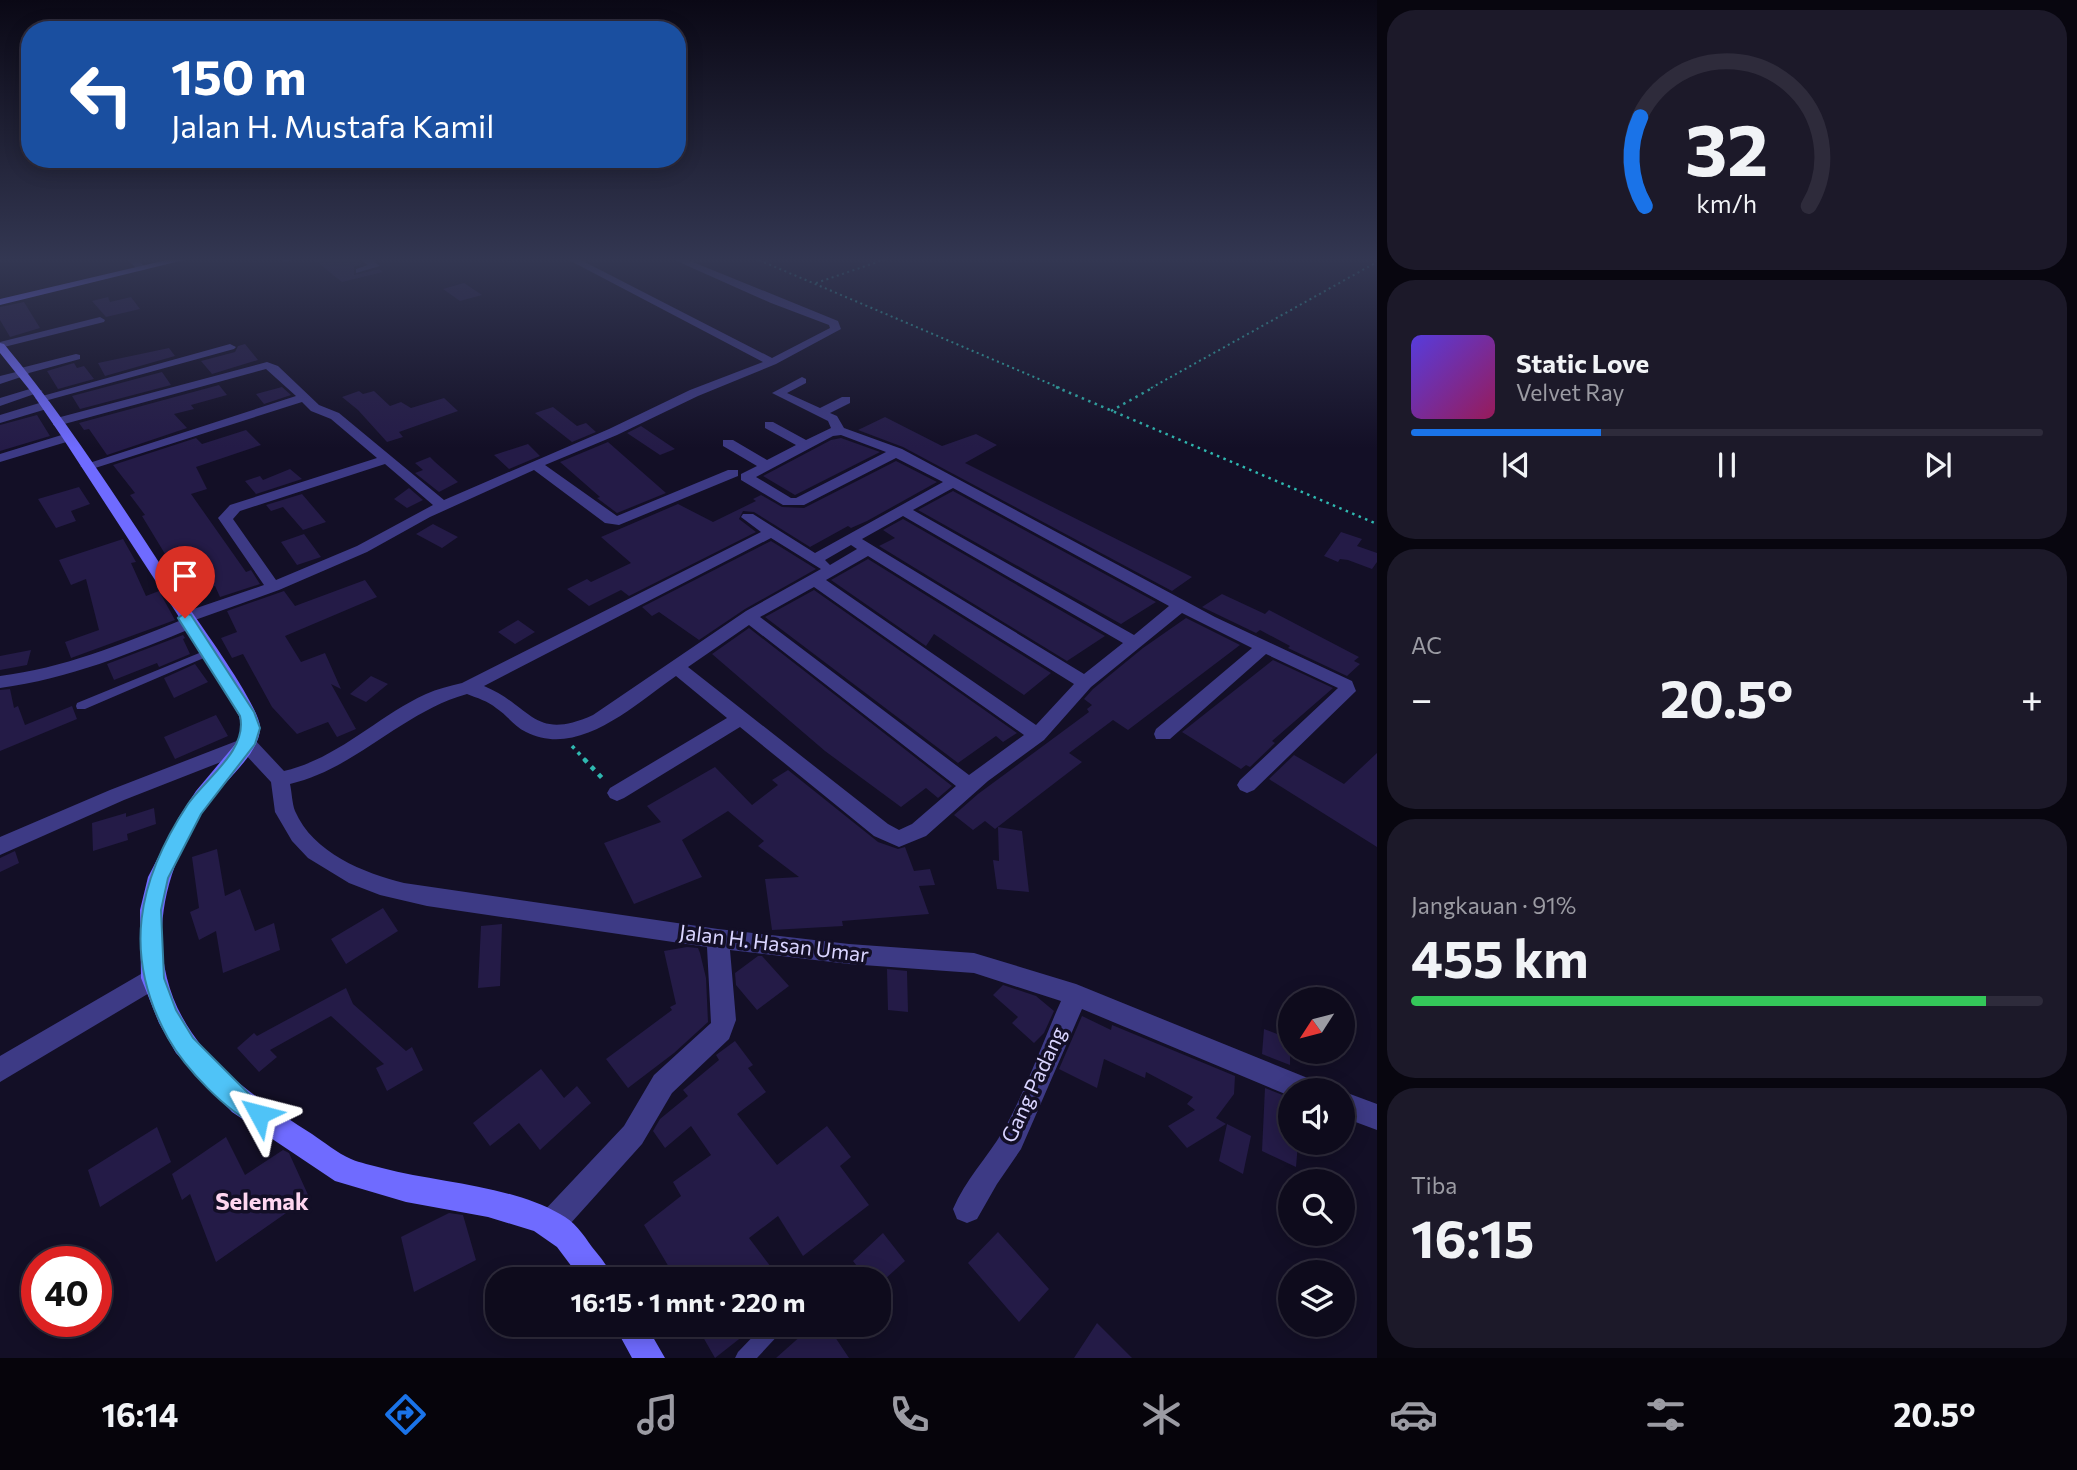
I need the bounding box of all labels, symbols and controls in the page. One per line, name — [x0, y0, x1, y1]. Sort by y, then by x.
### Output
text: 150 m — [171, 45, 306, 105]
icon: left — [56, 49, 147, 140]
text: 32 — [1685, 102, 1769, 191]
text: Jalan H. Mustafa Kamil — [171, 105, 494, 145]
text: km/h — [1697, 188, 1757, 218]
text: Static Love — [1516, 347, 1649, 378]
text: Velvet Ray — [1516, 378, 1624, 406]
icon: previous — [1497, 446, 1535, 484]
icon: pause — [1708, 446, 1746, 484]
icon: next — [1919, 446, 1957, 484]
pin — [155, 546, 215, 618]
icon: arrive — [166, 557, 204, 595]
text: AC — [1411, 631, 1442, 659]
text: 20.5° — [1660, 665, 1793, 729]
text: − — [1411, 674, 1433, 721]
text: + — [2021, 674, 2043, 721]
text: Jangkauan · 91% — [1411, 891, 1576, 919]
street label: Jalan H. Hasan Umar — [678, 918, 870, 967]
text: 455 km — [1411, 925, 1589, 989]
north arrow — [1278, 987, 1354, 1064]
map controls — [1278, 987, 1355, 1337]
street label: Gang Padang — [995, 1023, 1070, 1146]
position arrow — [222, 1077, 296, 1151]
button: sound — [1278, 1078, 1355, 1155]
button: search — [1278, 1169, 1355, 1246]
text: Tiba — [1411, 1171, 1457, 1199]
district label: Selemak — [215, 1186, 309, 1215]
text: 16:15 — [1411, 1205, 1534, 1269]
speed limit sign: 40 — [21, 1246, 112, 1337]
button: layers — [1278, 1260, 1355, 1337]
text: 16:15 · 1 mnt · 220 m — [570, 1286, 806, 1317]
icon: directions — [381, 1390, 430, 1439]
icon: music — [633, 1390, 682, 1439]
icon: phone — [885, 1390, 934, 1439]
icon: climate — [1137, 1390, 1186, 1439]
icon: car — [1389, 1390, 1438, 1439]
icon: filters — [1641, 1390, 1690, 1439]
text: 16:14 — [102, 1394, 178, 1434]
text: 20.5° — [1893, 1394, 1975, 1434]

